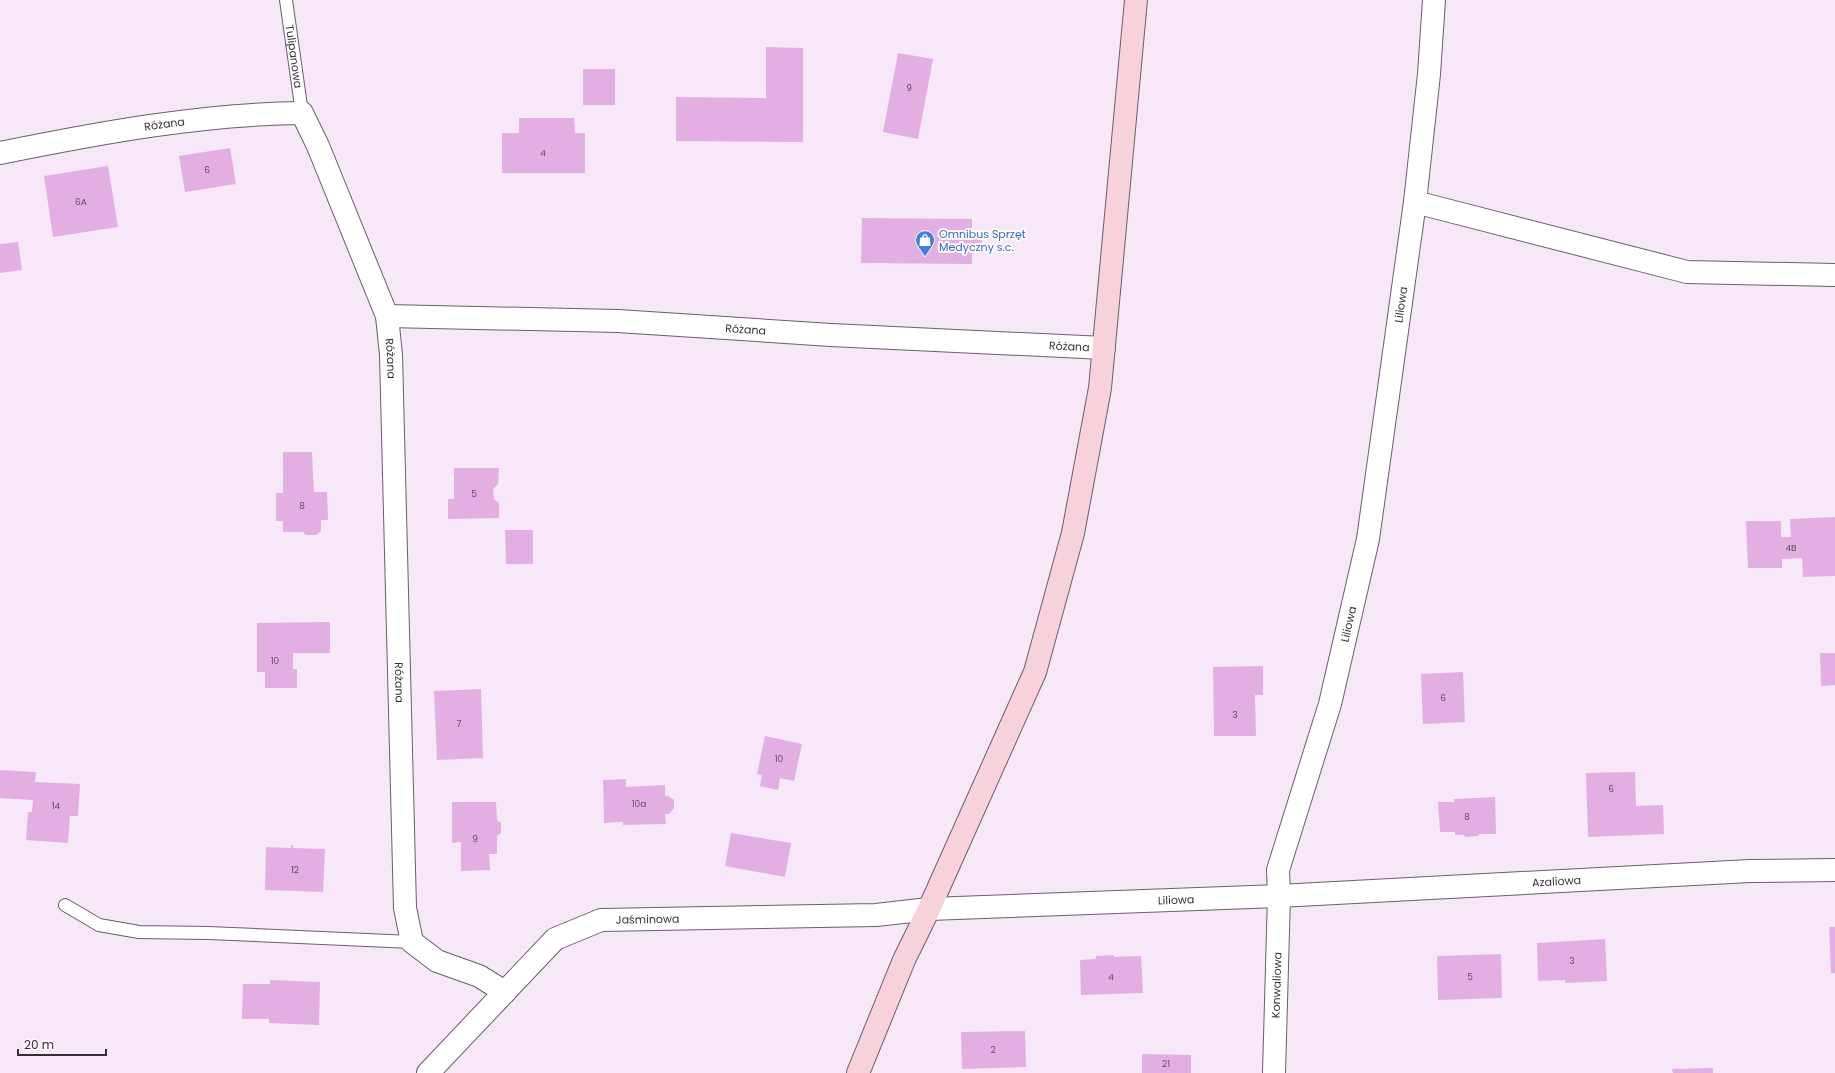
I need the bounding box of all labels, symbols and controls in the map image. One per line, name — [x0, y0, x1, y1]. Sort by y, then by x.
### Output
street label: Tulipanowa — [282, 24, 306, 89]
house number: 9 — [906, 82, 912, 94]
street label: Różana — [143, 113, 186, 135]
house number: 4 — [540, 147, 546, 159]
house number: 6 — [204, 164, 210, 176]
house number: 6A — [75, 196, 87, 208]
place label: Omnibus Sprzęt Medyczny s.c. — [939, 226, 1026, 255]
shop icon: Omnibus Sprzęt Medyczny s.c. — [914, 229, 936, 257]
street label: Liliowa — [1390, 285, 1411, 324]
street label: Różana — [725, 320, 766, 339]
street label: Różana — [381, 337, 400, 379]
street label: Różana — [1049, 337, 1090, 355]
house number: 5 — [471, 488, 477, 500]
house number: 8 — [299, 500, 305, 512]
house number: 4B — [1785, 542, 1797, 554]
street label: Liliowa — [1337, 605, 1360, 644]
house number: 10 — [271, 655, 280, 667]
street label: Różana — [391, 662, 408, 703]
house number: 6 — [1440, 692, 1446, 704]
house number: 3 — [1232, 709, 1238, 721]
house number: 7 — [457, 718, 462, 730]
house number: 10 — [775, 753, 784, 765]
house number: 6 — [1608, 783, 1614, 795]
house number: 10a — [632, 798, 646, 810]
house number: 14 — [52, 800, 61, 812]
house number: 8 — [1464, 811, 1470, 823]
house number: 9 — [472, 833, 478, 845]
house number: 12 — [291, 864, 299, 876]
street label: Azaliowa — [1532, 872, 1581, 891]
street label: Liliowa — [1158, 891, 1195, 908]
street label: Jaśminowa — [616, 911, 680, 928]
street label: Konwaliowa — [1268, 952, 1285, 1018]
house number: 3 — [1569, 955, 1575, 967]
house number: 4 — [1108, 971, 1114, 983]
house number: 5 — [1467, 971, 1473, 983]
scale bar — [18, 1031, 106, 1057]
text: 20 m — [24, 1036, 54, 1053]
house number: 2 — [990, 1044, 996, 1056]
house number: 21 — [1162, 1058, 1170, 1070]

